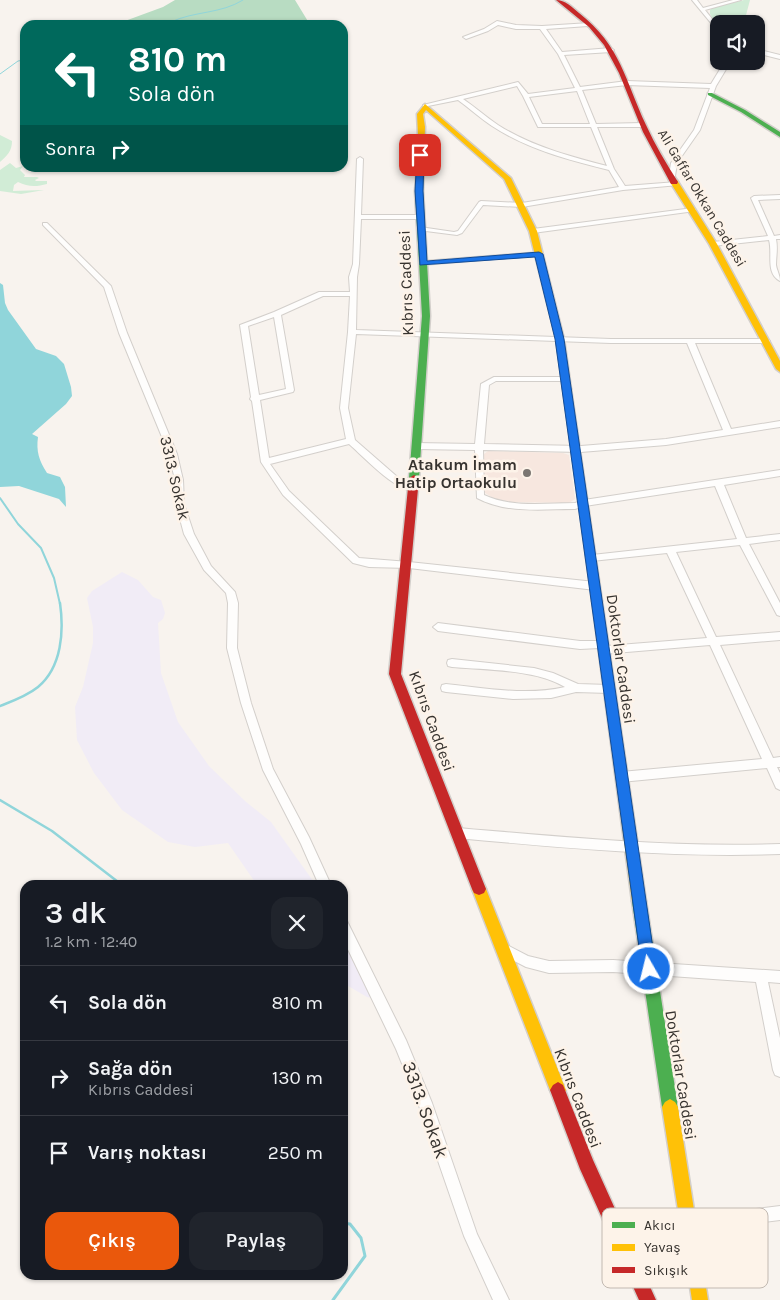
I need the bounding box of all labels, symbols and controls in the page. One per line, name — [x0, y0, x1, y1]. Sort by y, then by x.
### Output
map controls — [710, 15, 765, 70]
button: sound — [710, 15, 765, 70]
text: 810 m — [128, 39, 227, 80]
icon: left — [45, 40, 110, 105]
text: Sola dön — [128, 81, 215, 107]
street label: Ali Gaffar Okkan Caddesi — [654, 126, 750, 270]
pin — [399, 134, 441, 176]
icon: right — [106, 135, 134, 163]
text: Sonra — [45, 138, 96, 160]
icon: arrive — [406, 141, 434, 169]
street label: Kıbrıs Caddesi — [395, 230, 417, 336]
street label: 3313. Sokak — [156, 434, 194, 522]
place label: Atakum İmam Hatip Ortaokulu — [395, 455, 517, 492]
marker: Atakum İmam Hatip Ortaokulu — [521, 467, 533, 479]
street label: Doktorlar Caddesi — [602, 593, 640, 725]
street label: Kıbrıs Caddesi — [405, 668, 459, 774]
text: 3 dk — [45, 895, 107, 931]
button: close — [271, 897, 323, 949]
text: 1.2 km · 12:40 — [45, 932, 137, 951]
position arrow — [622, 942, 674, 994]
icon: left — [45, 989, 73, 1017]
text: Sola dön — [88, 992, 167, 1014]
text: 810 m — [271, 992, 323, 1014]
street label: Doktorlar Caddesi — [661, 1009, 701, 1141]
street label: Kıbrıs Caddesi — [550, 1045, 606, 1151]
text: Sağa dön — [88, 1058, 172, 1080]
street label: 3313. Sokak — [397, 1059, 453, 1162]
icon: right — [45, 1064, 73, 1092]
text: 130 m — [272, 1067, 323, 1089]
text: Kıbrıs Caddesi — [88, 1080, 194, 1099]
icon: arrive — [45, 1139, 73, 1167]
text: Varış noktası — [88, 1142, 207, 1164]
text: 250 m — [268, 1142, 323, 1164]
legend — [602, 1208, 768, 1288]
button: Çıkış — [45, 1212, 179, 1270]
button: Paylaş — [189, 1212, 323, 1270]
text: Akıcı — [644, 1217, 676, 1234]
text: Yavaş — [644, 1239, 681, 1256]
text: Sıkışık — [644, 1262, 688, 1279]

